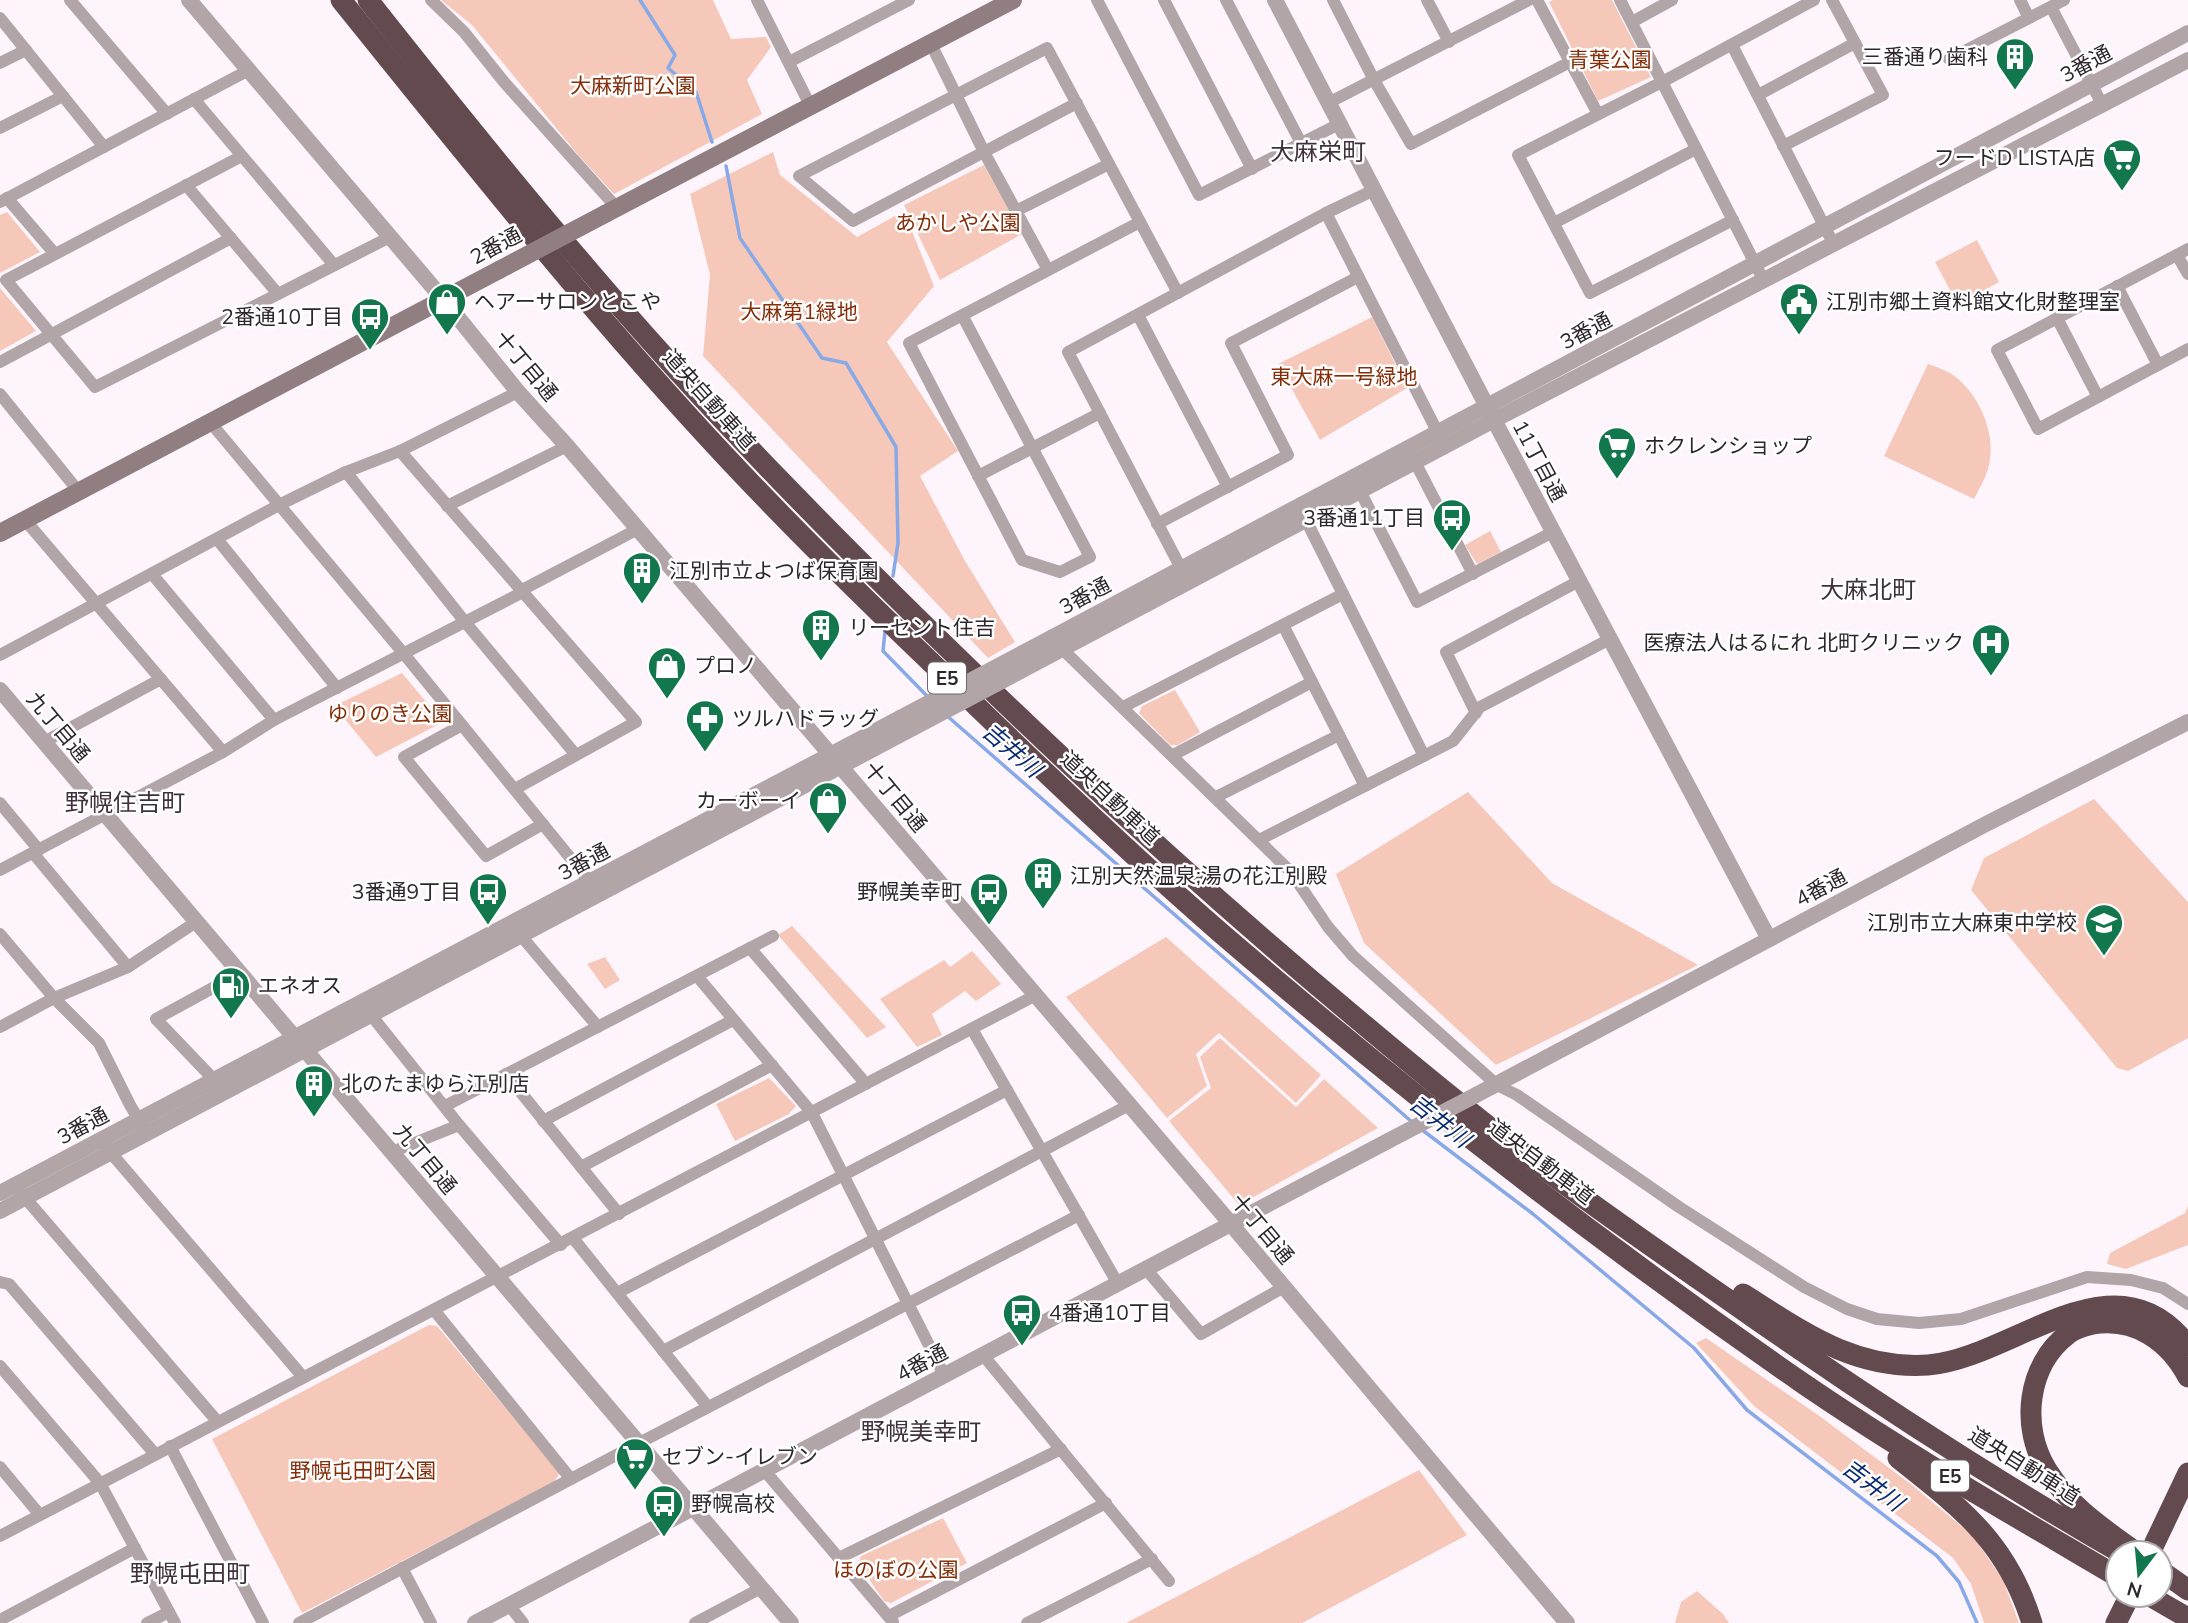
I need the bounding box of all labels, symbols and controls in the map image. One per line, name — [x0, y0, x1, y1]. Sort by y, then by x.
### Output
building icon: 三番通り歯科 — [1994, 36, 2036, 91]
street label: 3番通 — [2055, 39, 2116, 87]
place label: 三番通り歯科 — [1862, 43, 1988, 69]
park label: 青葉公園 — [1568, 46, 1652, 72]
park label: 大麻新町公園 — [570, 72, 696, 98]
district label: 大麻栄町 — [1270, 136, 1366, 166]
supermarket icon: フードD LISTA店 — [2101, 137, 2143, 192]
place label: フードD LISTA店 — [1934, 144, 2095, 170]
park label: あかしや公園 — [895, 209, 1021, 235]
street label: 2番通 — [465, 221, 526, 269]
shop icon: ヘアーサロンとこや — [426, 281, 468, 336]
public building icon: 江別市郷土資料館文化財整理室 — [1778, 281, 1820, 336]
place label: ヘアーサロンとこや — [474, 288, 661, 314]
place label: 江別市郷土資料館文化財整理室 — [1826, 288, 2120, 314]
bus stop icon: 2番通10丁目 — [349, 296, 391, 351]
park label: 大麻第1緑地 — [740, 298, 858, 324]
place label: 2番通10丁目 — [221, 303, 343, 329]
street label: 3番通 — [1555, 306, 1616, 354]
street label: 十丁目通 — [490, 325, 564, 406]
street label: 道央自動車道 — [658, 344, 762, 455]
park label: 東大麻一号緑地 — [1271, 363, 1418, 389]
street label: 11丁目通 — [1508, 415, 1572, 506]
supermarket icon: ホクレンショップ — [1596, 425, 1638, 480]
place label: ホクレンショップ — [1644, 432, 1812, 458]
bus stop icon: 3番通11丁目 — [1431, 497, 1473, 552]
place label: 3番通11丁目 — [1303, 504, 1425, 530]
building icon: 江別市立よつば保育園 — [621, 550, 663, 605]
place label: 江別市立よつば保育園 — [669, 557, 879, 583]
street label: 3番通 — [1054, 571, 1115, 619]
district label: 大麻北町 — [1820, 574, 1916, 604]
building icon: リーセント住吉 — [800, 607, 842, 662]
place label: リーセント住吉 — [848, 614, 995, 640]
hospital icon: 医療法人はるにれ 北町クリニック — [1970, 622, 2012, 677]
place label: 医療法人はるにれ 北町クリニック — [1644, 629, 1964, 655]
shop icon: プロノ — [646, 645, 688, 700]
place label: プロノ — [694, 652, 757, 678]
road number: E5 — [928, 663, 966, 694]
street label: 九丁目通 — [22, 686, 96, 767]
pharmacy icon: ツルハドラッグ — [684, 698, 726, 753]
park label: ゆりのき公園 — [327, 700, 453, 726]
place label: ツルハドラッグ — [732, 705, 879, 731]
water label: 吉井川 — [977, 716, 1050, 785]
street label: 道央自動車道 — [1056, 745, 1166, 850]
street label: 十丁目通 — [859, 756, 933, 837]
shop icon: カーボーイ — [807, 780, 849, 835]
district label: 野幌住吉町 — [65, 787, 185, 817]
place label: カーボーイ — [696, 787, 801, 813]
street label: 3番通 — [553, 837, 614, 885]
building icon: 江別天然温泉;湯の花江別殿 — [1022, 855, 1064, 910]
place label: 江別天然温泉;湯の花江別殿 — [1070, 862, 1327, 888]
street label: 4番通 — [1790, 863, 1851, 911]
bus stop icon: 3番通9丁目 — [467, 871, 509, 926]
bus stop icon: 野幌美幸町 — [968, 871, 1010, 926]
place label: 3番通9丁目 — [352, 878, 461, 904]
place label: 野幌美幸町 — [857, 878, 962, 904]
school or university icon: 江別市立大麻東中学校 — [2083, 902, 2125, 957]
place label: 江別市立大麻東中学校 — [1867, 909, 2077, 935]
fuel station icon: エネオス — [210, 965, 252, 1020]
place label: エネオス — [258, 972, 342, 998]
building icon: 北のたまゆら江別店 — [293, 1063, 335, 1118]
place label: 北のたまゆら江別店 — [341, 1070, 529, 1096]
water label: 吉井川 — [1404, 1088, 1479, 1155]
street label: 3番通 — [52, 1101, 113, 1149]
street label: 道央自動車道 — [1483, 1113, 1600, 1209]
street label: 九丁目通 — [389, 1118, 463, 1199]
street label: 十丁目通 — [1226, 1188, 1300, 1269]
bus stop icon: 4番通10丁目 — [1001, 1292, 1043, 1347]
place label: 4番通10丁目 — [1049, 1299, 1171, 1325]
street label: 4番通 — [891, 1338, 952, 1386]
district label: 野幌美幸町 — [861, 1416, 981, 1446]
street label: 道央自動車道 — [1964, 1421, 2085, 1510]
supermarket icon: セブン-イレブン — [614, 1436, 656, 1491]
place label: セブン-イレブン — [662, 1443, 818, 1469]
water label: 吉井川 — [1837, 1452, 1912, 1519]
park label: 野幌屯田町公園 — [290, 1457, 437, 1483]
road number: E5 — [1931, 1460, 1969, 1492]
bus stop icon: 野幌高校 — [643, 1483, 685, 1538]
place label: 野幌高校 — [691, 1490, 775, 1516]
north arrow — [2104, 1539, 2174, 1609]
park label: ほのぼの公園 — [833, 1556, 959, 1582]
district label: 野幌屯田町 — [130, 1558, 250, 1588]
text: N — [2124, 1577, 2145, 1604]

